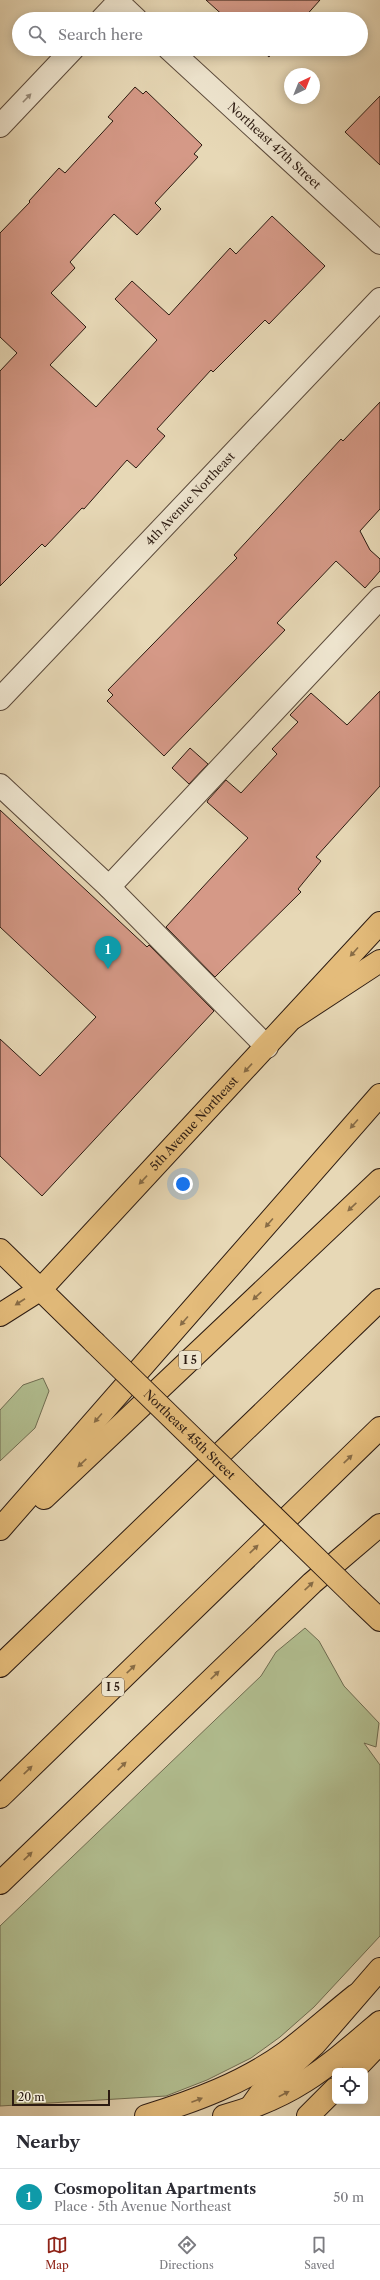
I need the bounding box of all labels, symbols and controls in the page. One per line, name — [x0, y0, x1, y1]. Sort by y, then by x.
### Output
search box — [12, 12, 368, 56]
icon: search — [26, 23, 48, 45]
text: Search here — [58, 25, 143, 44]
north arrow — [284, 68, 320, 104]
one-way arrow — [22, 93, 32, 103]
street label: Northeast 47th Street — [225, 99, 325, 193]
street label: 4th Avenue Northeast — [142, 448, 238, 549]
pin: 1 — [95, 936, 121, 969]
one-way arrow — [349, 946, 358, 957]
one-way arrow — [244, 1063, 253, 1072]
street label: 5th Avenue Northeast — [146, 1072, 242, 1174]
one-way arrow — [350, 1119, 359, 1130]
your location — [173, 1174, 193, 1194]
one-way arrow — [138, 1175, 148, 1185]
one-way arrow — [347, 1202, 357, 1211]
one-way arrow — [265, 1217, 274, 1228]
one-way arrow — [252, 1291, 262, 1301]
one-way arrow — [15, 1298, 25, 1306]
one-way arrow — [180, 1316, 189, 1325]
road number: I 5 — [179, 1351, 201, 1369]
street label: Northeast 45th Street — [141, 1386, 239, 1483]
one-way arrow — [93, 1413, 102, 1423]
one-way arrow — [343, 1454, 353, 1464]
one-way arrow — [77, 1458, 87, 1467]
one-way arrow — [249, 1544, 259, 1554]
one-way arrow — [305, 1582, 314, 1591]
one-way arrow — [126, 1664, 136, 1674]
one-way arrow — [210, 1670, 220, 1680]
road number: I 5 — [102, 1678, 124, 1696]
one-way arrow — [117, 1761, 127, 1770]
one-way arrow — [23, 1765, 33, 1774]
one-way arrow — [23, 1851, 33, 1861]
map controls — [332, 2068, 368, 2104]
button: locate — [332, 2068, 368, 2104]
scale bar — [12, 2088, 110, 2107]
text: 20 m — [18, 2090, 44, 2104]
one-way arrow — [278, 2091, 290, 2097]
one-way arrow — [191, 2096, 203, 2102]
text: Nearby — [16, 2132, 80, 2152]
text: Cosmopolitan Apartments — [54, 2179, 256, 2198]
text: 1 — [26, 2189, 32, 2205]
text: 50 m — [333, 2189, 364, 2205]
text: Place · 5th Avenue Northeast — [54, 2198, 231, 2214]
tab: Map — [45, 2234, 69, 2272]
tab: Directions — [159, 2234, 214, 2272]
tab: Saved — [304, 2234, 335, 2272]

